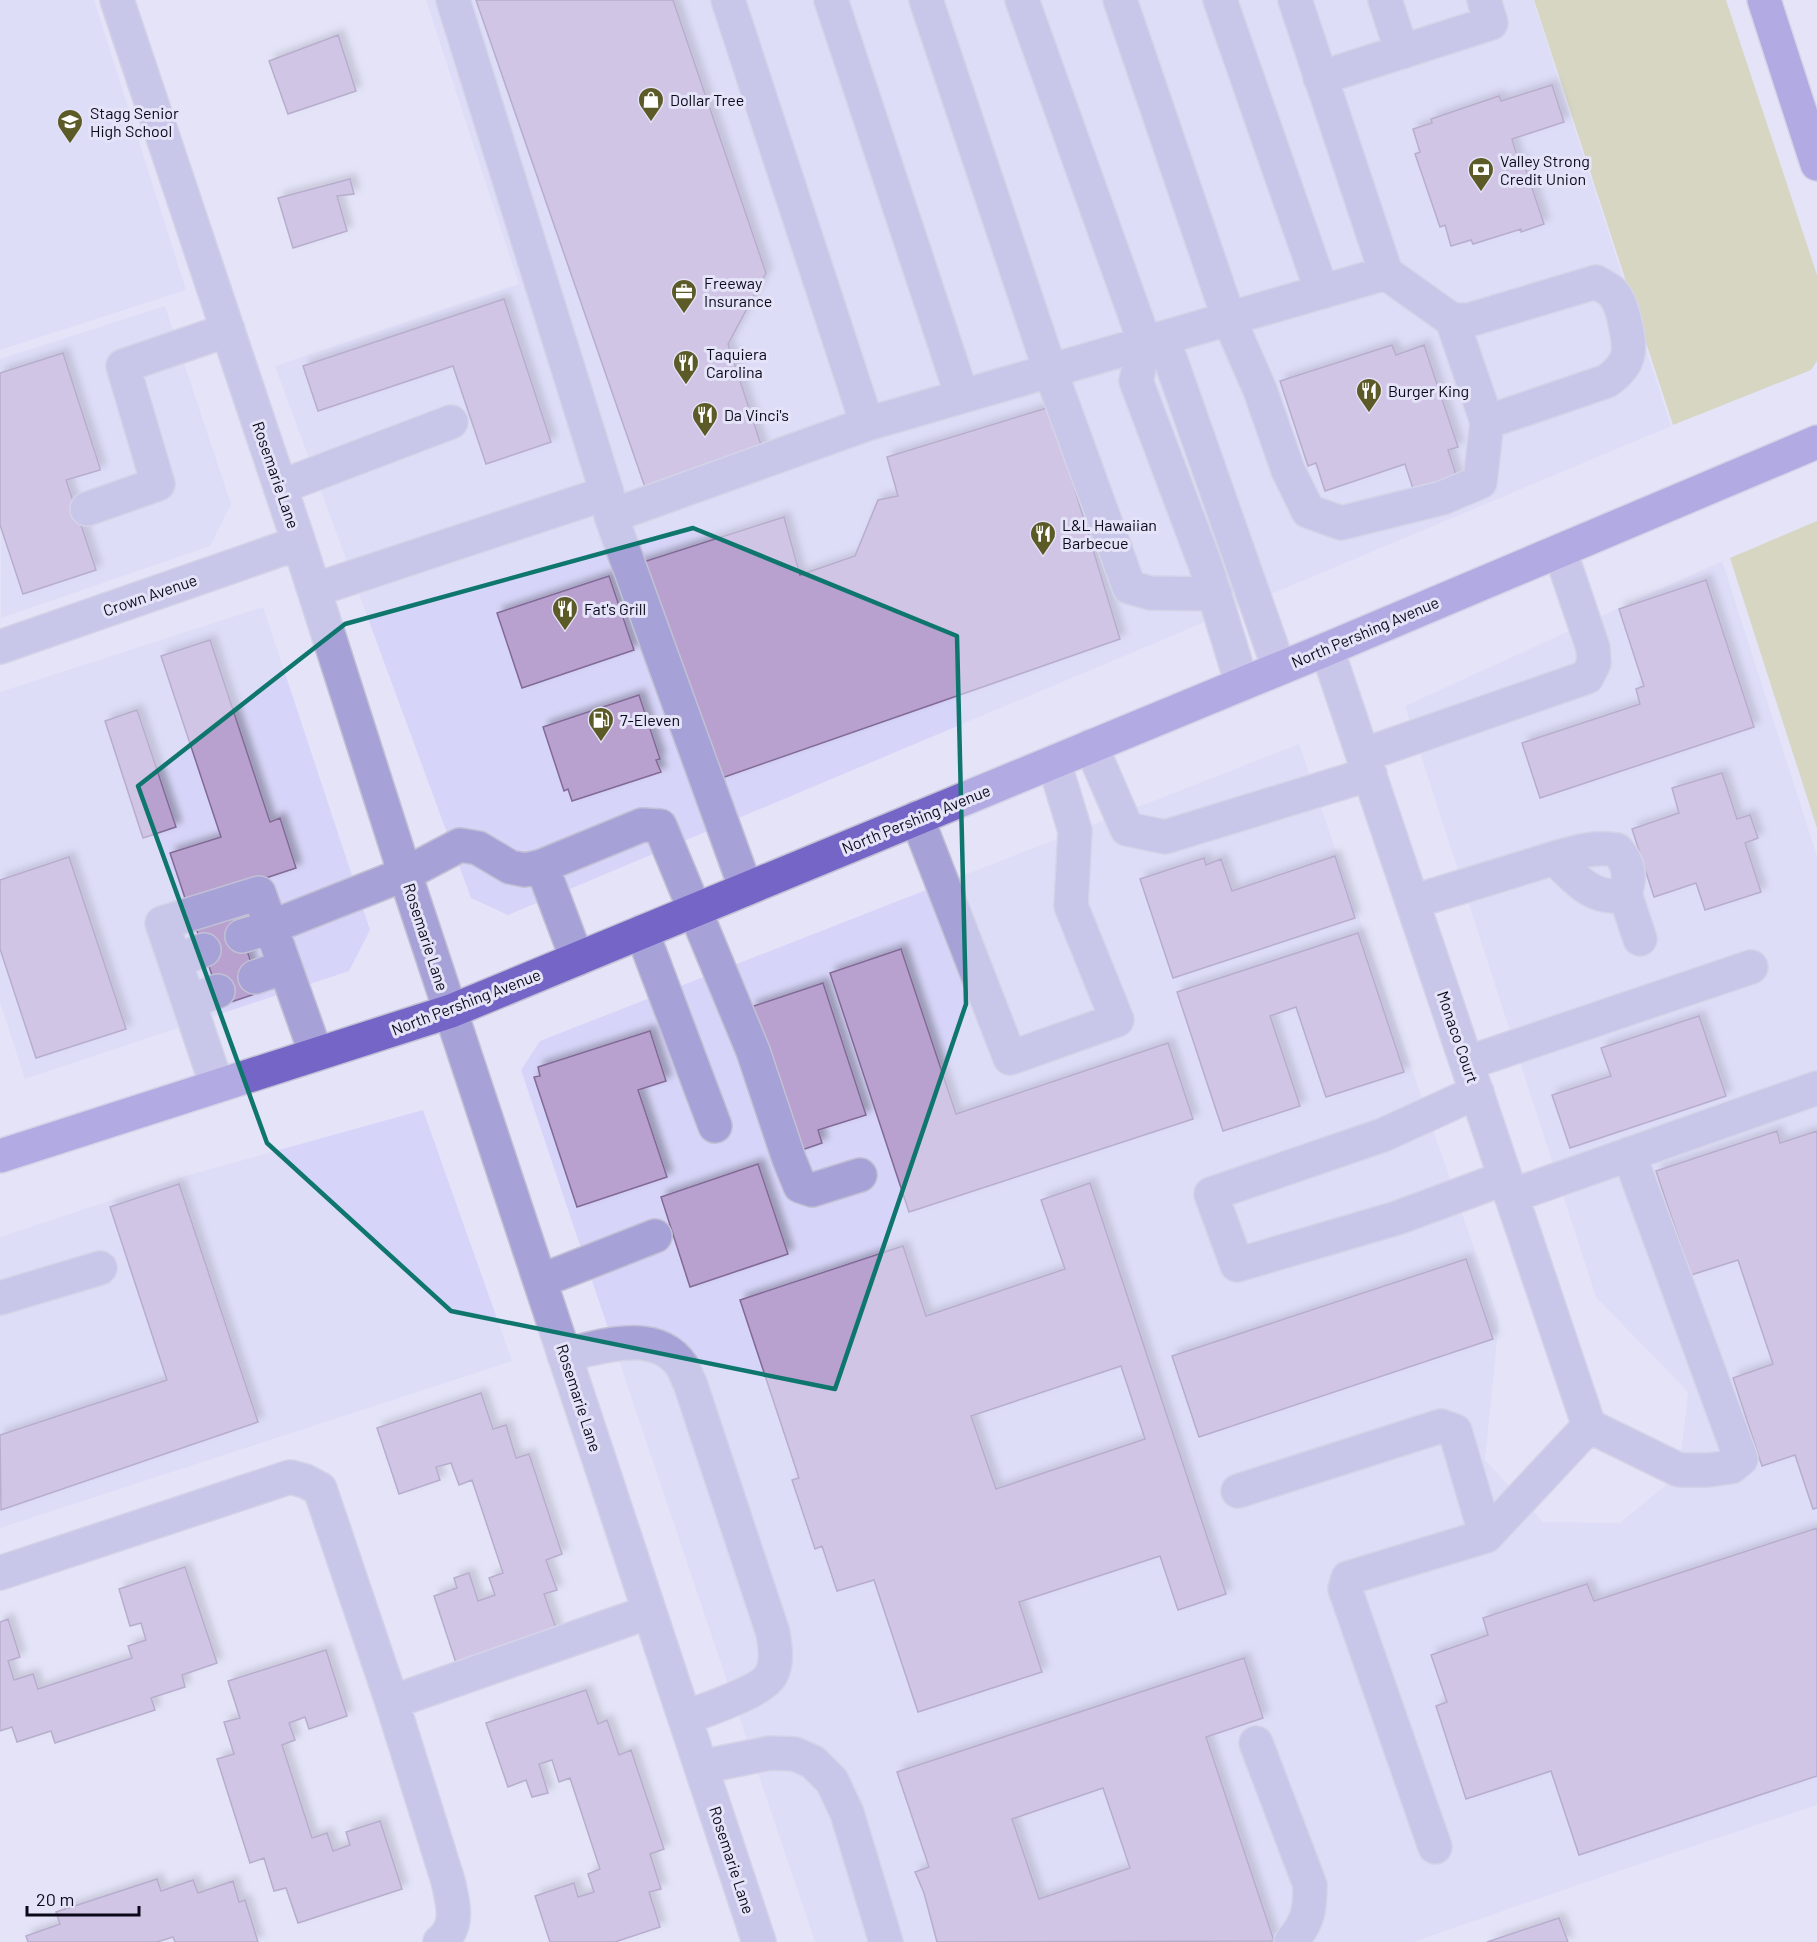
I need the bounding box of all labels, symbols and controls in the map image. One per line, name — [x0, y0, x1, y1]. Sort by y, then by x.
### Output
shop icon: Dollar Tree — [636, 85, 666, 123]
place label: Dollar Tree — [670, 90, 744, 109]
place label: Stagg Senior High School — [90, 103, 179, 140]
school or university icon: Stagg Senior High School — [55, 107, 85, 145]
place label: Valley Strong Credit Union — [1500, 151, 1590, 188]
bank icon: Valley Strong Credit Union — [1466, 155, 1496, 193]
place label: Freeway Insurance — [704, 273, 772, 310]
office icon: Freeway Insurance — [669, 277, 699, 315]
place label: Taquiera Carolina — [706, 344, 767, 381]
restaurant icon: Taquiera Carolina — [671, 348, 701, 386]
restaurant icon: Burger King — [1354, 376, 1384, 414]
place label: Burger King — [1388, 381, 1469, 400]
restaurant icon: Da Vinci's — [690, 400, 720, 438]
place label: Da Vinci's — [724, 405, 789, 424]
street label: Rosemarie Lane — [249, 419, 304, 531]
place label: L&L Hawaiian Barbecue — [1062, 515, 1157, 552]
restaurant icon: L&L Hawaiian Barbecue — [1028, 519, 1058, 557]
street label: Crown Avenue — [100, 570, 199, 619]
street label: North Pershing Avenue — [1288, 592, 1441, 671]
restaurant icon: Fat's Grill — [550, 594, 580, 632]
place label: Fat's Grill — [584, 599, 646, 618]
fuel station icon: 7-Eleven — [586, 705, 616, 743]
place label: 7-Eleven — [620, 710, 680, 729]
street label: North Pershing Avenue — [839, 780, 993, 857]
street label: Rosemarie Lane — [400, 881, 453, 993]
street label: North Pershing Avenue — [388, 964, 543, 1039]
street label: Monaco Court — [1434, 988, 1483, 1085]
street label: Rosemarie Lane — [553, 1342, 606, 1454]
street label: Rosemarie Lane — [706, 1804, 759, 1916]
scale bar — [27, 1879, 140, 1917]
text: 20 m — [36, 1888, 74, 1910]

